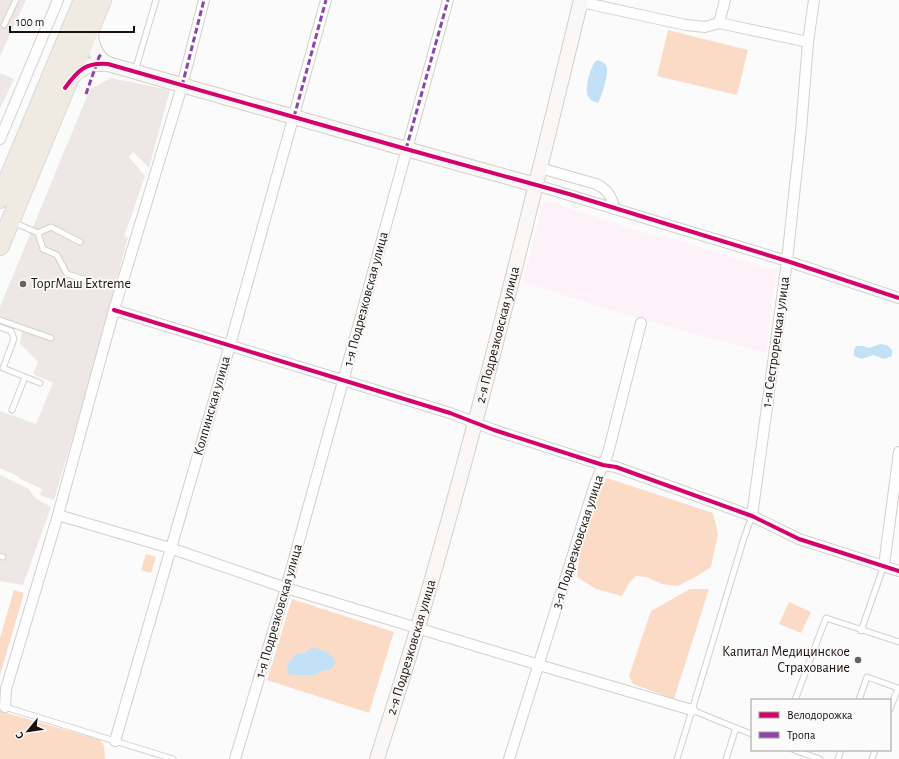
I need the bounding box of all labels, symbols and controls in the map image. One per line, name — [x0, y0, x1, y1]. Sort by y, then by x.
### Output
scale bar — [10, 8, 134, 34]
text: 100 m — [16, 16, 44, 28]
street label: 1-я Подрезковская улица — [341, 230, 391, 368]
street label: 2-я Подрезковская улица — [474, 265, 522, 405]
street label: 1-я Сестрорецкая улица — [760, 275, 792, 408]
place label: ТоргМаш Extreme — [31, 277, 131, 291]
marker: ТоргМаш Extreme — [18, 279, 28, 289]
street label: Колпинская улица — [191, 354, 233, 457]
street label: 3-я Подрезковская улица — [550, 473, 606, 611]
street label: 1-я Подрезковская улица — [253, 542, 305, 680]
street label: 2-я Подрезковская улица — [384, 577, 439, 717]
place label: Капитал Медицинское Страхование — [722, 645, 850, 675]
marker: Капитал Медицинское Страхование — [853, 655, 863, 665]
legend — [751, 699, 891, 751]
text: Велодорожка — [787, 709, 853, 721]
north arrow — [8, 711, 48, 751]
text: Тропа — [787, 729, 816, 741]
text: С — [13, 730, 26, 741]

